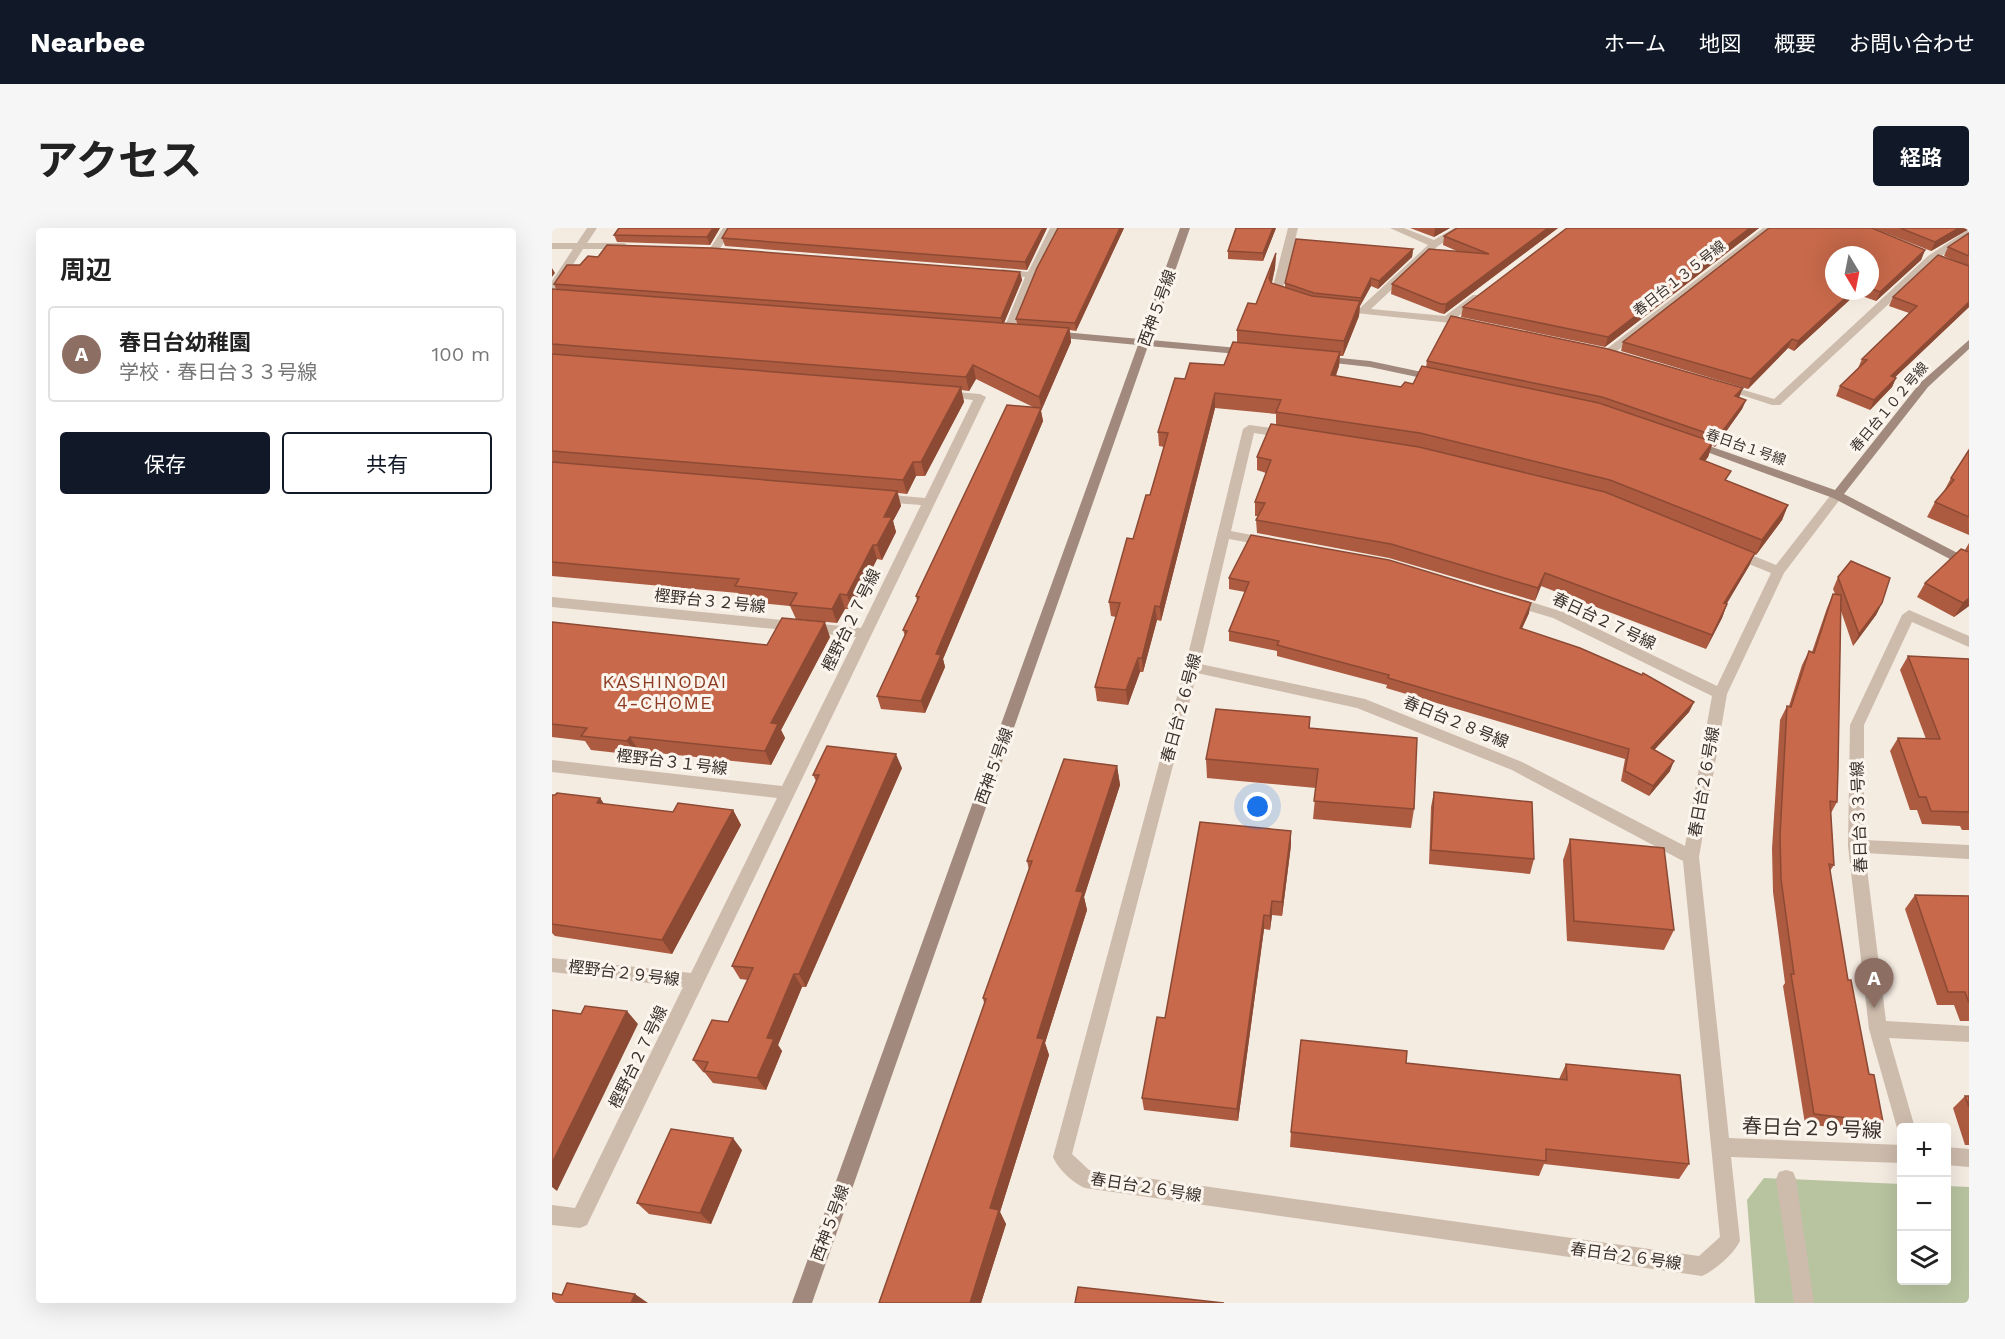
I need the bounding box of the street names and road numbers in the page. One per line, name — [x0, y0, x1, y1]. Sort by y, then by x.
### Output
street label: 春日台１３５号線 — [1630, 237, 1728, 319]
street label: 西神５号線 — [1134, 267, 1180, 349]
street label: 春日台１０２号線 — [1847, 359, 1931, 455]
street label: 春日台１号線 — [1704, 426, 1788, 468]
street label: 樫野台２７号線 — [818, 565, 884, 675]
street label: 樫野台３２号線 — [653, 586, 767, 616]
street label: 春日台２７号線 — [1549, 589, 1659, 653]
street label: 春日台２６号線 — [1157, 651, 1205, 765]
street label: 春日台２８号線 — [1401, 692, 1511, 752]
street label: 西神５号線 — [971, 725, 1017, 807]
street label: 春日台２６号線 — [1685, 725, 1723, 839]
street label: 樫野台３１号線 — [615, 746, 729, 778]
street label: 春日台３３号線 — [1848, 761, 1870, 873]
street label: 樫野台２９号線 — [567, 957, 681, 989]
street label: 樫野台２７号線 — [605, 1002, 671, 1112]
street label: 春日台２９号線 — [1742, 1114, 1882, 1142]
street label: 春日台２６号線 — [1089, 1169, 1203, 1205]
street label: 西神５号線 — [807, 1182, 853, 1264]
street label: 春日台２６号線 — [1569, 1239, 1683, 1273]

